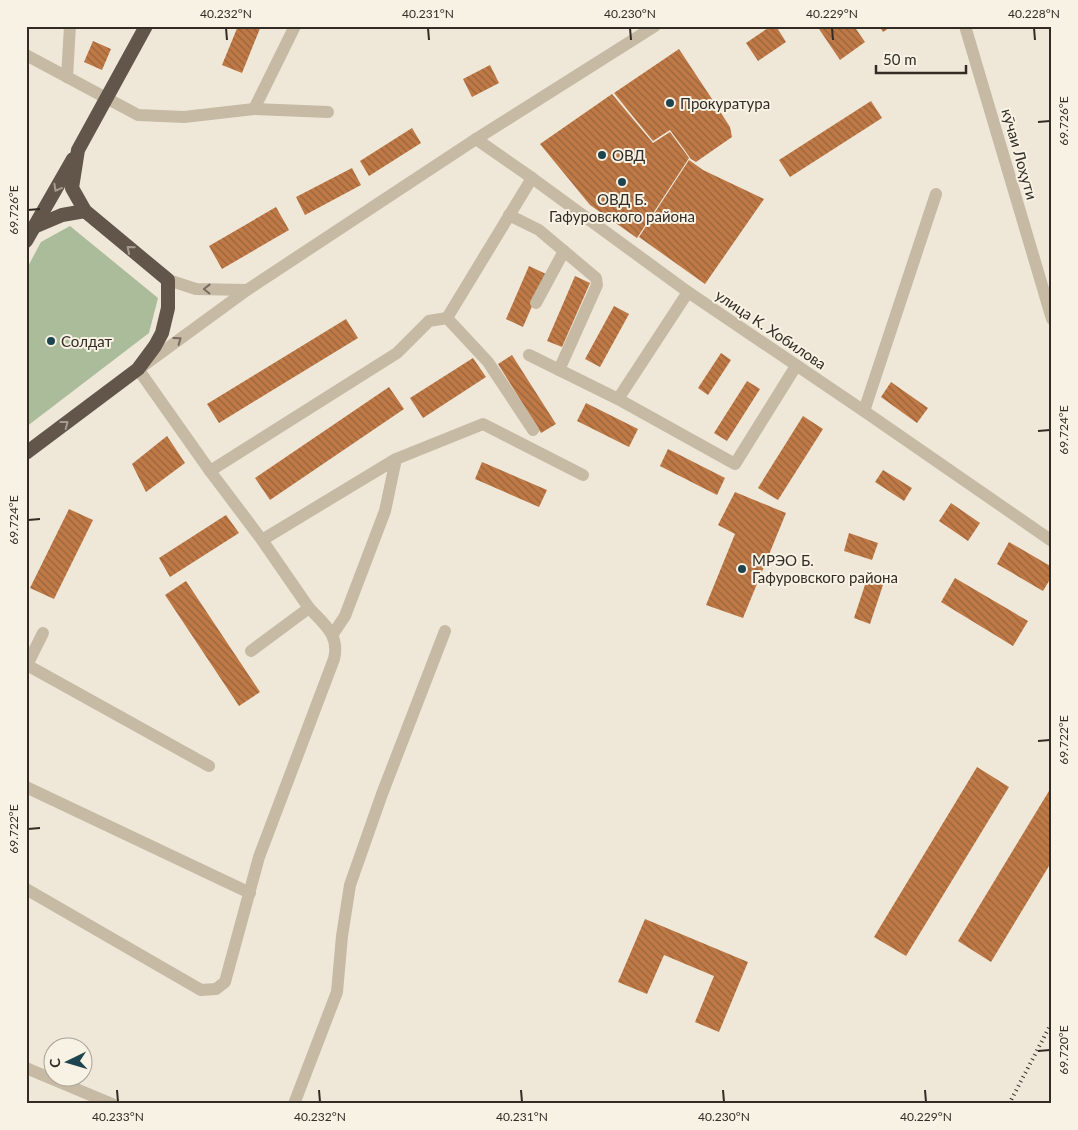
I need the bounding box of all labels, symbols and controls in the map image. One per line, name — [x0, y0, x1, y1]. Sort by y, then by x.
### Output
text: 40.232°N — [200, 6, 252, 21]
text: 40.231°N — [402, 6, 454, 21]
text: 40.230°N — [604, 6, 656, 21]
text: 40.229°N — [806, 6, 858, 21]
text: 40.228°N — [1008, 6, 1060, 21]
scale bar — [876, 42, 966, 74]
text: 50 m — [883, 50, 917, 68]
place label: Прокуратура — [680, 94, 770, 112]
text: 69.726°E — [1056, 96, 1071, 146]
marker: Прокуратура — [664, 97, 676, 109]
street label: кӯчаи Лоҳути — [998, 106, 1042, 202]
place label: ОВД — [612, 146, 646, 164]
marker: ОВД — [596, 149, 608, 161]
marker: ОВД Б. Гафуровского района — [616, 176, 628, 188]
one-way arrow — [53, 183, 63, 192]
text: 69.726°E — [6, 185, 21, 235]
place label: ОВД Б. Гафуровского района — [549, 190, 695, 225]
one-way arrow — [127, 245, 136, 254]
one-way arrow — [203, 284, 210, 294]
street label: улица К. Хобилова — [712, 285, 830, 373]
place label: Солдат — [61, 332, 112, 350]
marker: Солдат — [45, 335, 57, 347]
one-way arrow — [172, 337, 182, 346]
text: 69.724°E — [1056, 405, 1071, 455]
one-way arrow — [59, 421, 68, 429]
text: 69.724°E — [6, 495, 21, 545]
place label: МРЭО Б. Гафуровского района — [752, 551, 898, 586]
marker: МРЭО Б. Гафуровского района — [736, 563, 748, 575]
text: 69.722°E — [1056, 715, 1071, 765]
text: 69.722°E — [6, 804, 21, 854]
text: 69.720°E — [1056, 1025, 1071, 1075]
north arrow — [42, 1038, 92, 1088]
text: С — [46, 1057, 63, 1069]
text: 40.233°N — [92, 1109, 144, 1124]
text: 40.232°N — [294, 1109, 346, 1124]
text: 40.231°N — [496, 1109, 548, 1124]
text: 40.230°N — [698, 1109, 750, 1124]
text: 40.229°N — [900, 1109, 952, 1124]

